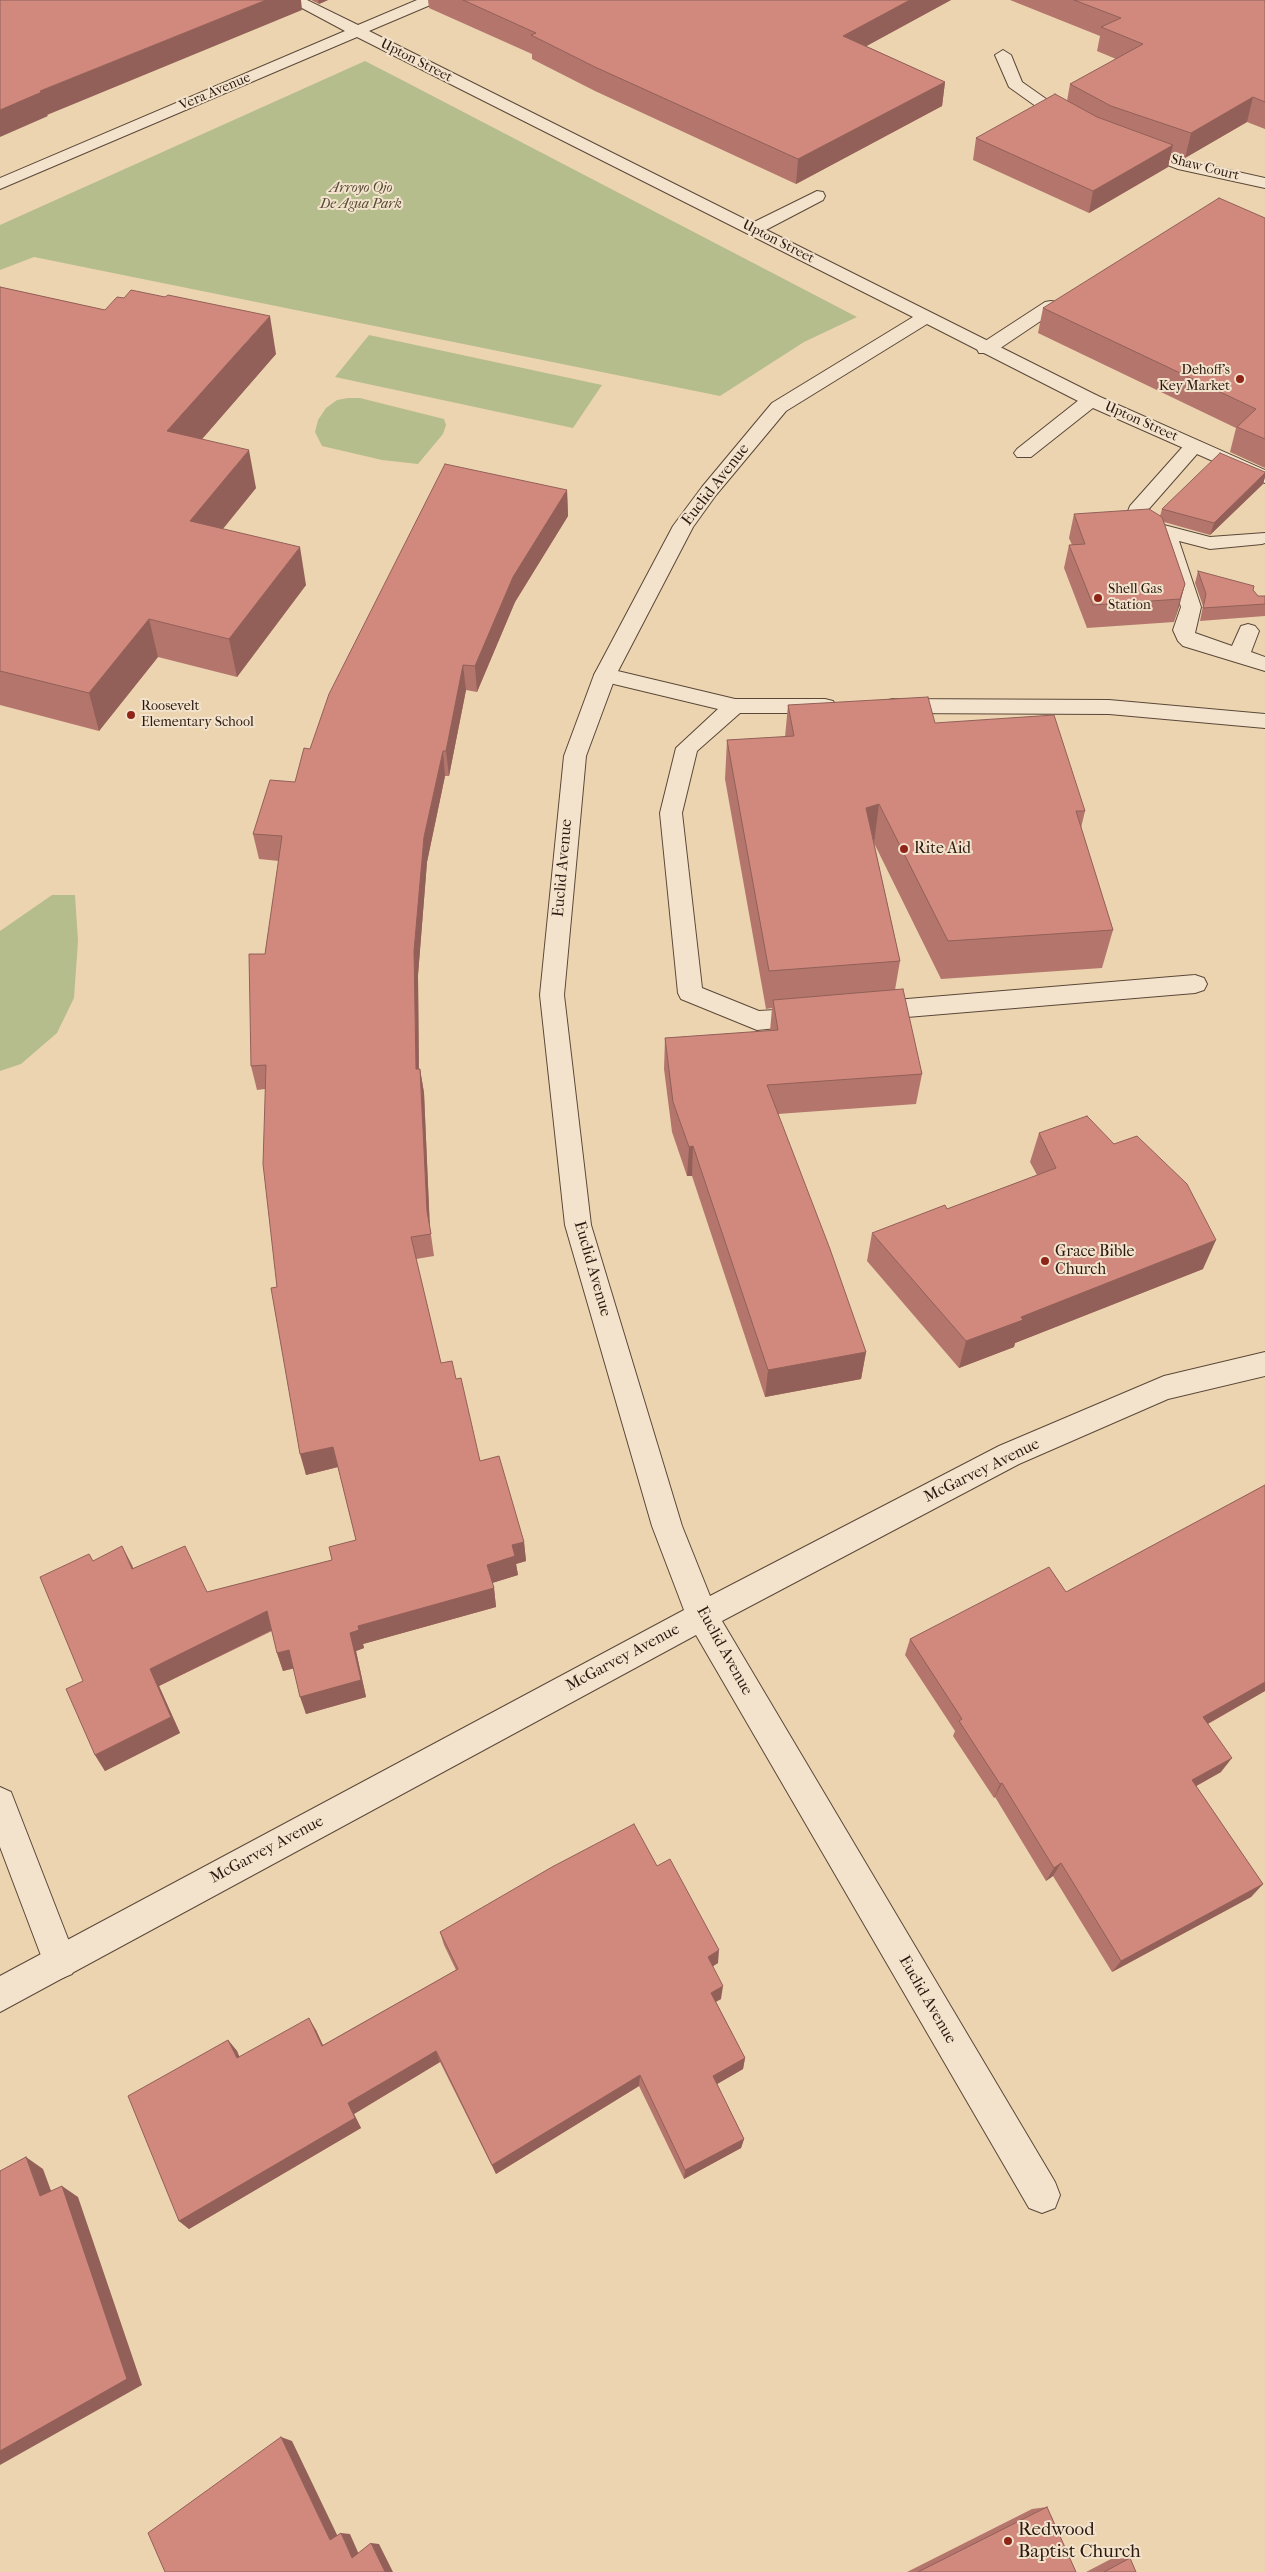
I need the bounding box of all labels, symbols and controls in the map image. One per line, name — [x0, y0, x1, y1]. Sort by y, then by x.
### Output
street label: Upton Street — [377, 36, 455, 86]
street label: Vera Avenue — [177, 69, 253, 115]
street label: Shaw Court — [1169, 151, 1241, 185]
park label: Arroyo Ojo De Agua Park — [320, 181, 402, 213]
street label: Upton Street — [739, 217, 817, 267]
place label: Dehoff's Key Market — [1159, 363, 1230, 396]
marker: Dehoff's Key Market — [1234, 373, 1246, 385]
street label: Upton Street — [1102, 398, 1180, 446]
street label: Euclid Avenue — [678, 440, 754, 530]
place label: Shell Gas Station — [1108, 582, 1162, 614]
marker: Shell Gas Station — [1092, 592, 1104, 604]
place label: Roosevelt Elementary School — [141, 699, 254, 732]
marker: Roosevelt Elementary School — [125, 709, 137, 721]
street label: Euclid Avenue — [549, 818, 577, 918]
place label: Rite Aid — [914, 839, 971, 859]
marker: Rite Aid — [898, 843, 910, 855]
street label: Euclid Avenue — [569, 1219, 615, 1319]
place label: Grace Bible Church — [1055, 1242, 1134, 1280]
marker: Grace Bible Church — [1039, 1255, 1051, 1267]
street label: McGarvey Avenue — [921, 1435, 1043, 1507]
street label: Euclid Avenue — [692, 1603, 756, 1699]
street label: McGarvey Avenue — [563, 1620, 683, 1696]
street label: McGarvey Avenue — [207, 1812, 327, 1888]
street label: Euclid Avenue — [894, 1953, 960, 2047]
place label: Redwood Baptist Church — [1018, 2519, 1141, 2563]
marker: Redwood Baptist Church — [1002, 2535, 1014, 2547]

